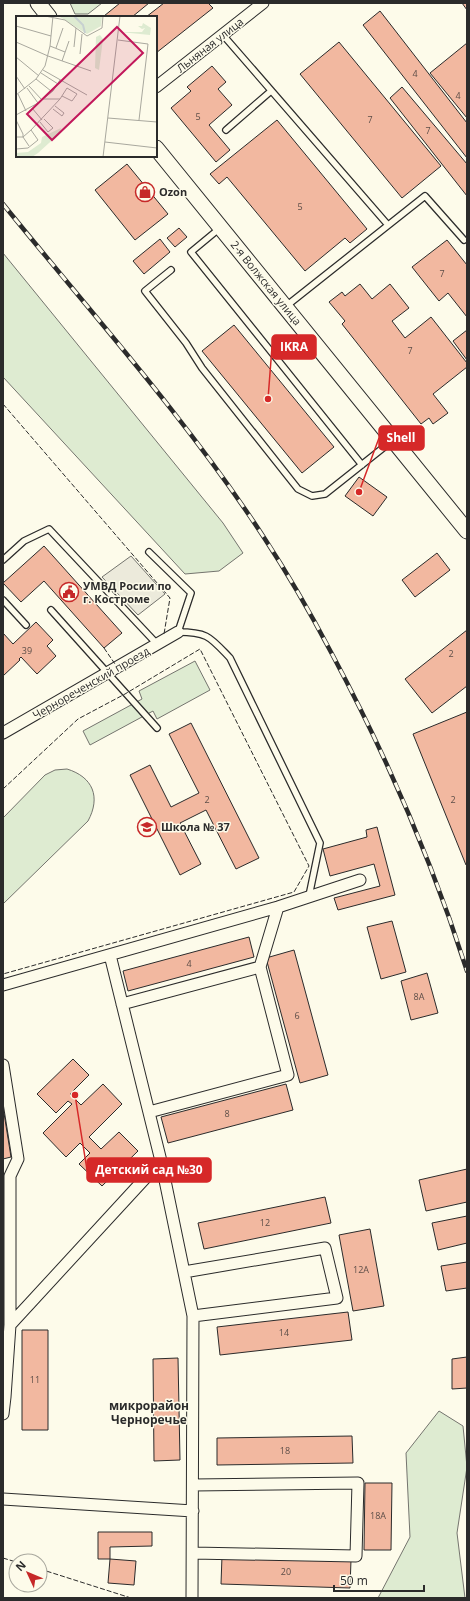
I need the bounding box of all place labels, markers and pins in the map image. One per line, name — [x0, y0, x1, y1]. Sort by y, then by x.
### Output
shop icon: Ozon — [134, 181, 156, 203]
place label: Ozon — [159, 184, 187, 199]
callout: IKRA — [272, 335, 316, 359]
callout: Shell — [379, 426, 424, 450]
place label: УМВД Росии по г. Костроме — [83, 578, 172, 606]
public building icon: УМВД Росии по г. Костроме — [58, 581, 80, 603]
school or university icon: Школа № 37 — [136, 816, 158, 838]
place label: Школа № 37 — [161, 819, 230, 834]
callout: Детский сад №30 — [87, 1158, 211, 1182]

